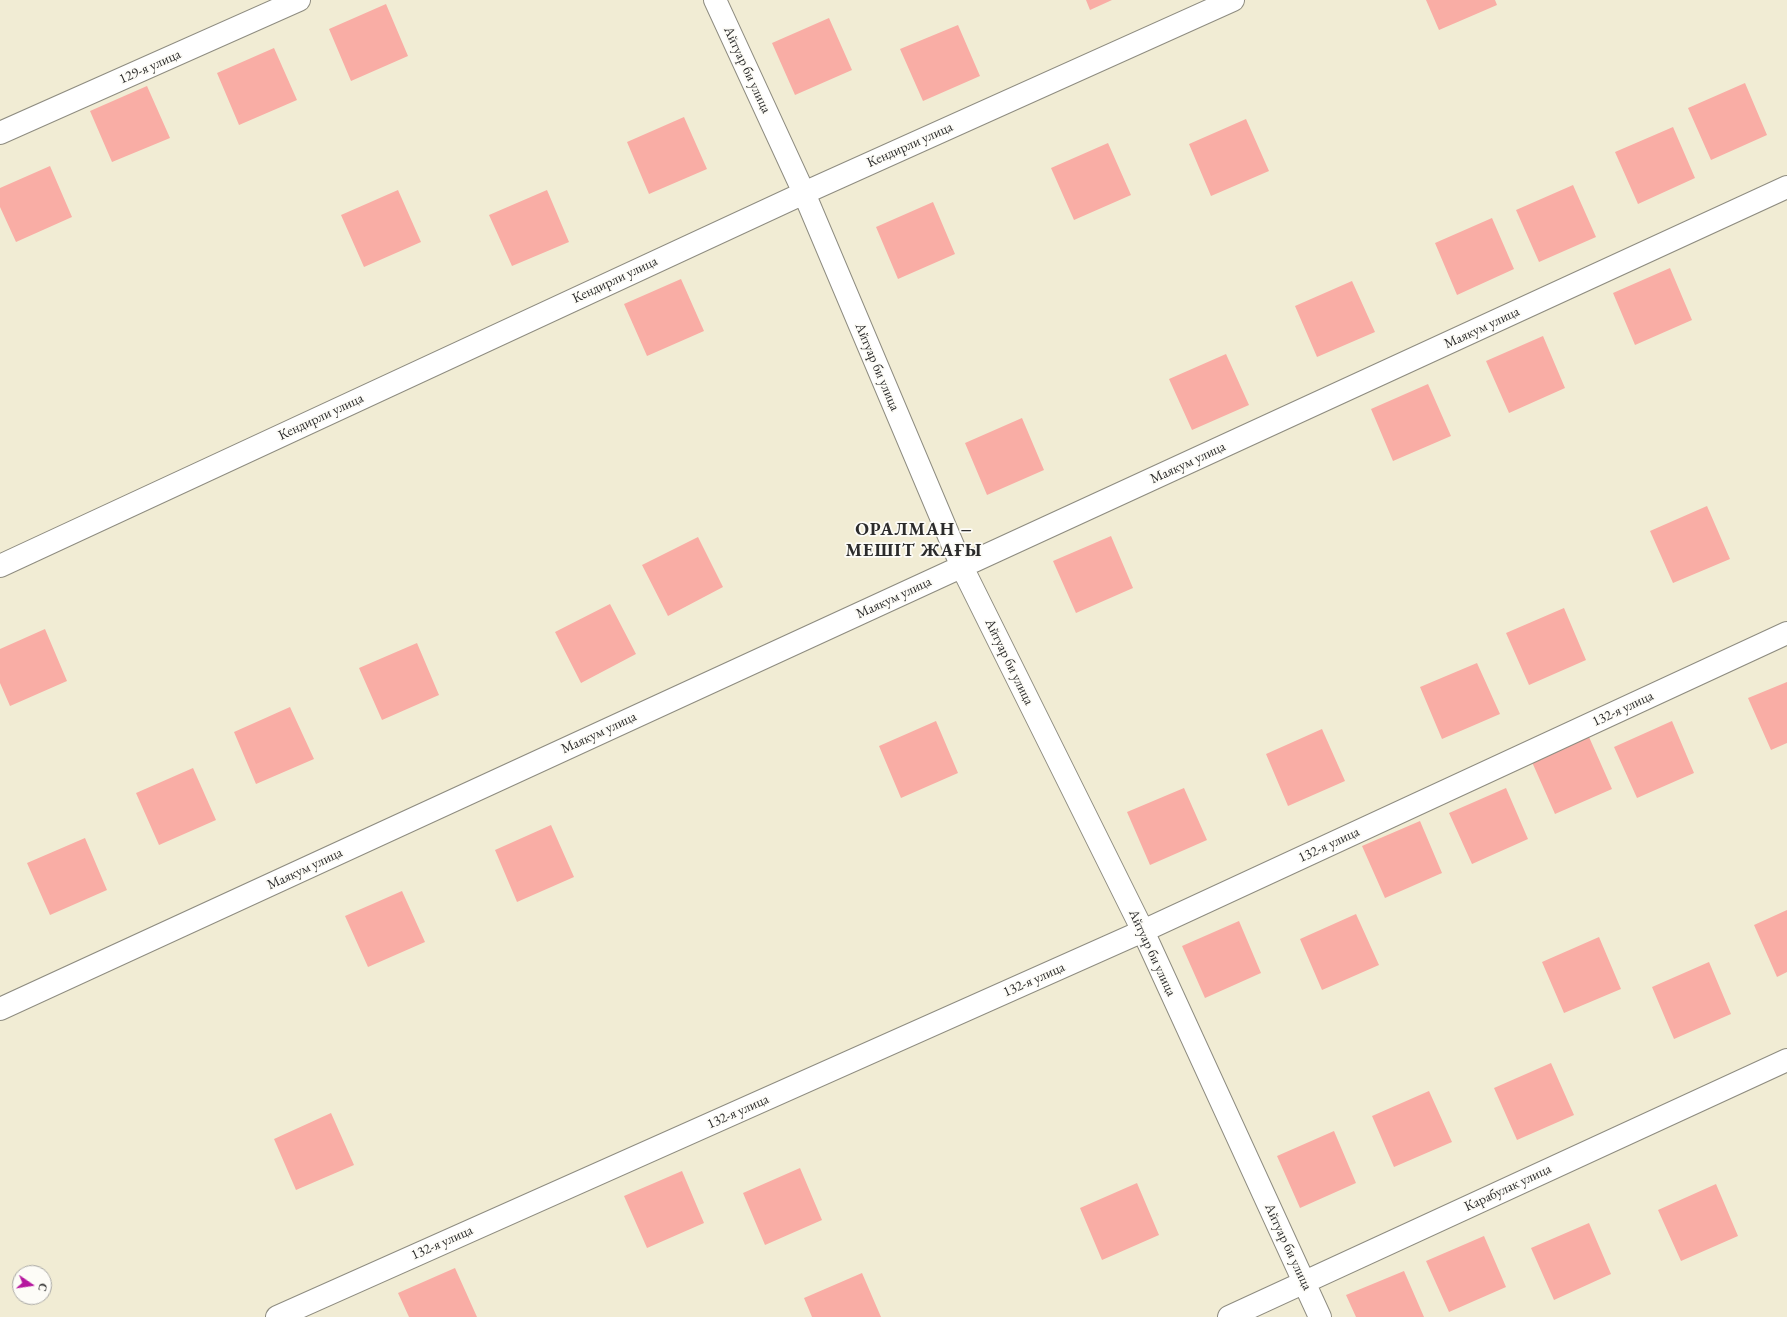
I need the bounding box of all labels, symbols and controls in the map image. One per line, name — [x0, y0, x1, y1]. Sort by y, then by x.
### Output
street label: Айтуар би улица — [720, 24, 774, 116]
street label: 129-я улица — [117, 46, 183, 88]
street label: Кендирли улица — [865, 119, 955, 171]
street label: Кендирли улица — [570, 253, 660, 307]
street label: Маякум улица — [1442, 303, 1522, 353]
street label: Айтуар би улица — [851, 321, 903, 413]
street label: Кендирли улица — [276, 390, 366, 444]
street label: Маякум улица — [1148, 438, 1228, 488]
district label: ОРАЛМАН – МЕШІТ ЖАҒЫ — [846, 519, 982, 562]
street label: Маякум улица — [854, 573, 934, 623]
street label: Айтуар би улица — [981, 616, 1037, 708]
street label: 132-я улица — [1590, 687, 1656, 731]
street label: Маякум улица — [559, 708, 639, 758]
street label: 132-я улица — [1296, 823, 1362, 867]
street label: Маякум улица — [265, 844, 345, 894]
street label: Айтуар би улица — [1125, 907, 1179, 999]
street label: 132-я улица — [1001, 959, 1067, 1001]
street label: 132-я улица — [705, 1091, 771, 1133]
street label: Карабулак улица — [1462, 1161, 1554, 1215]
street label: Айтуар би улица — [1261, 1201, 1315, 1293]
street label: 132-я улица — [409, 1222, 475, 1264]
north arrow — [12, 1265, 52, 1305]
text: С — [35, 1282, 50, 1293]

